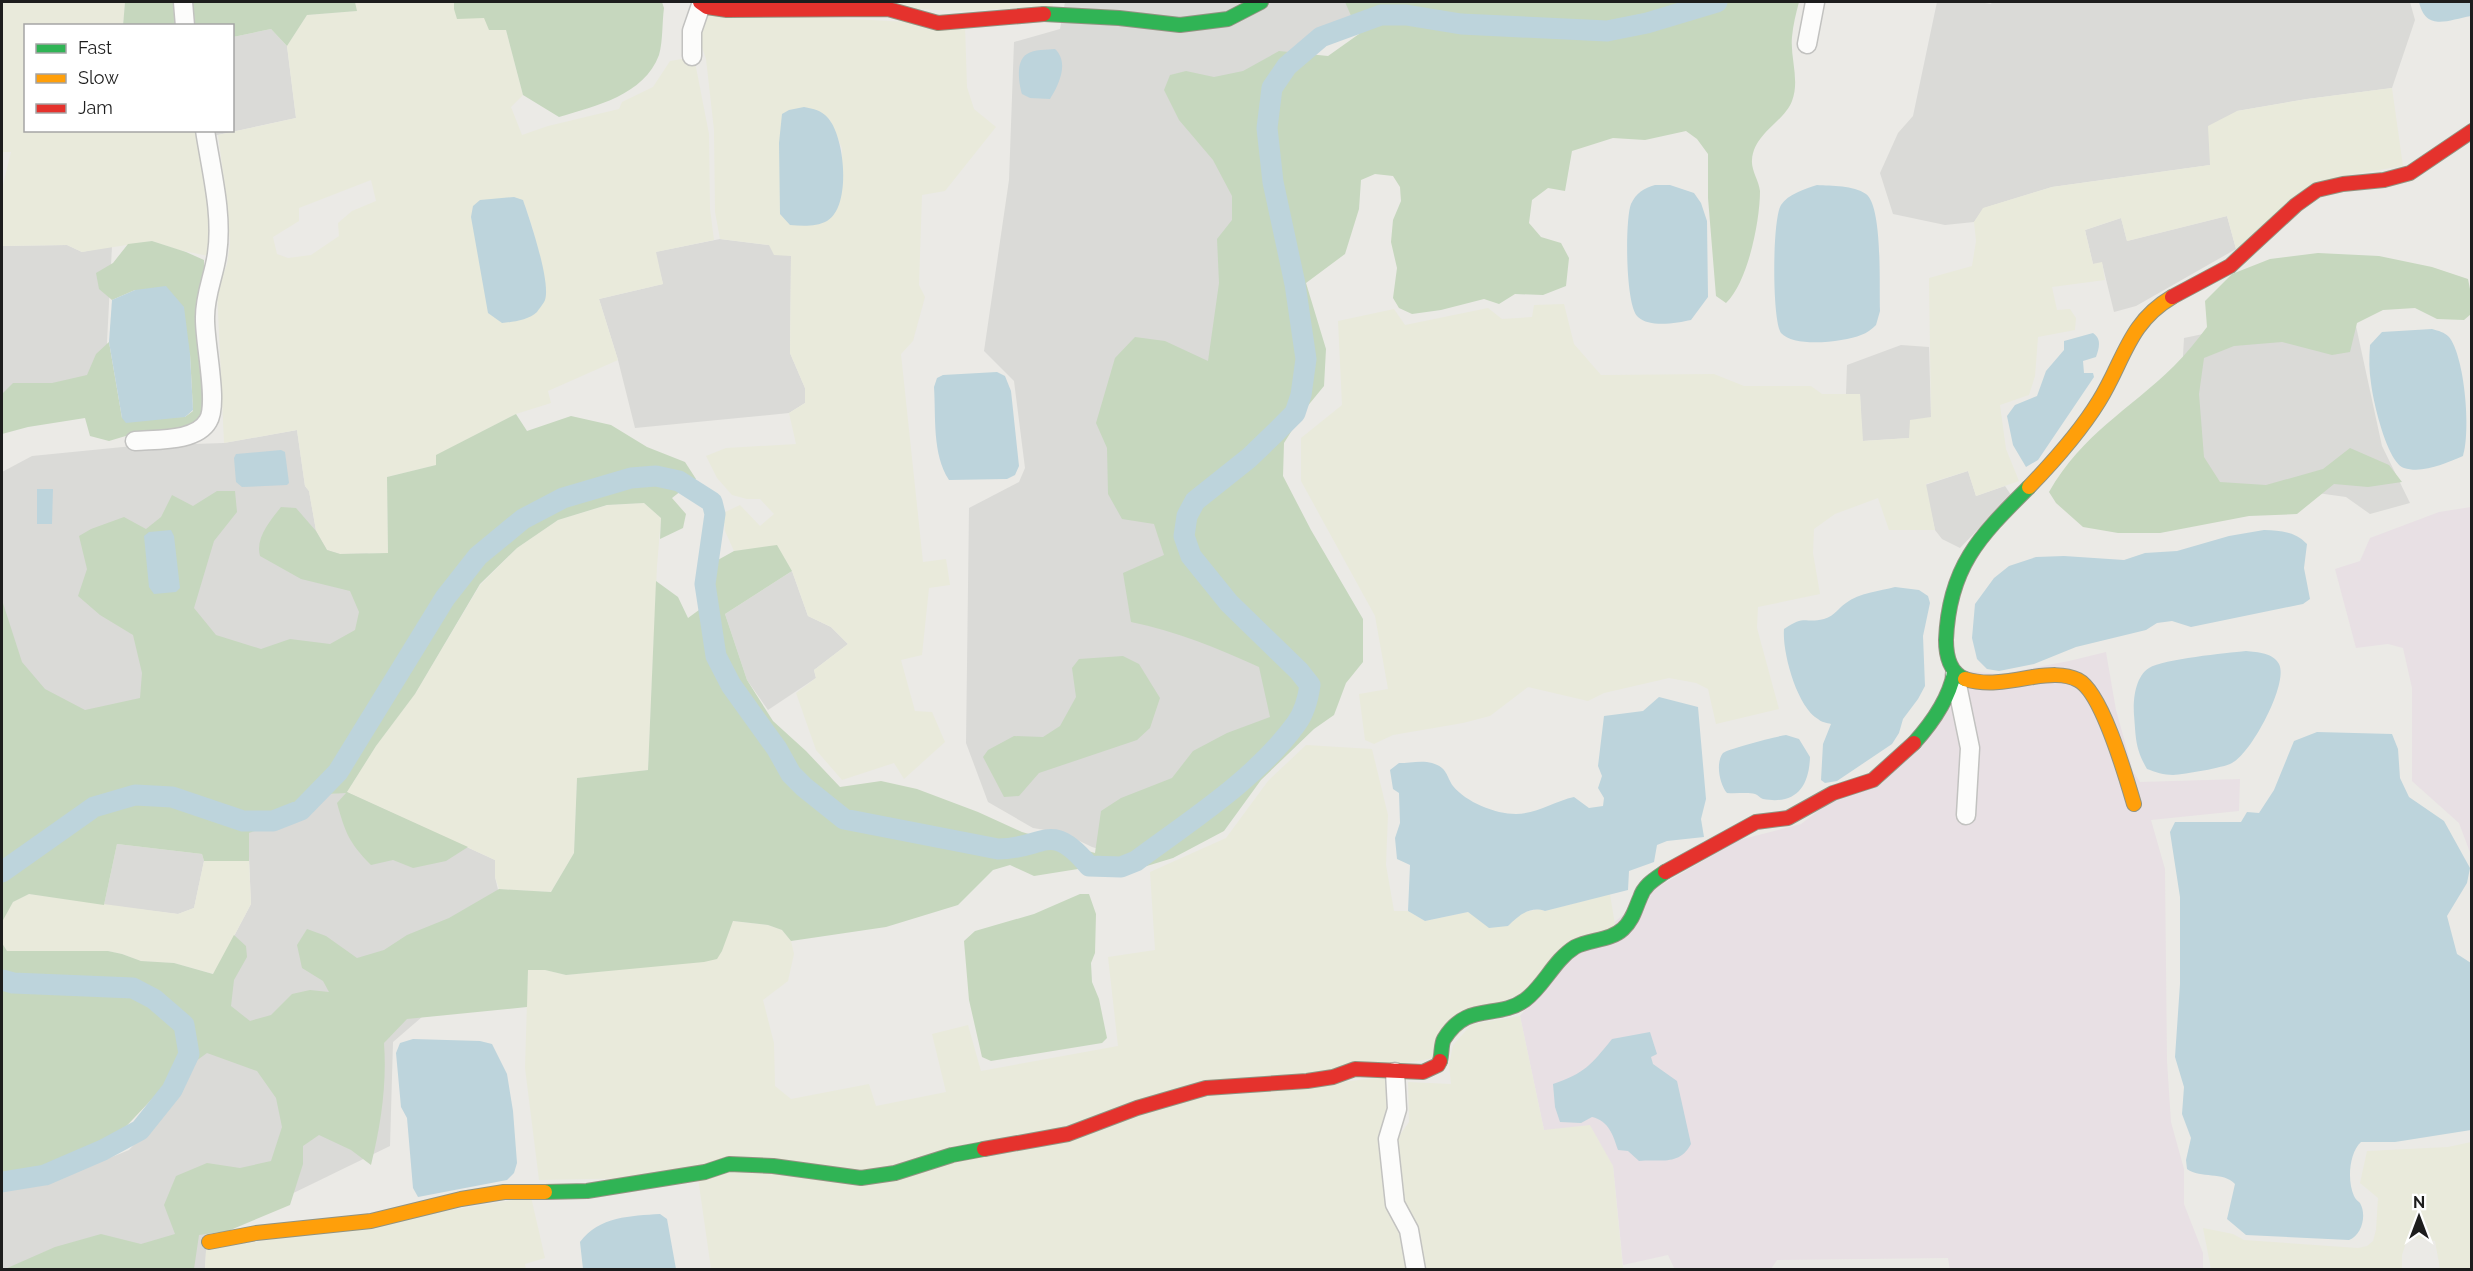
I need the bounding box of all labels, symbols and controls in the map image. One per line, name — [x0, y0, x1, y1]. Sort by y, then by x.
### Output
legend — [24, 24, 234, 132]
text: Fast — [78, 37, 112, 58]
text: Slow — [78, 67, 119, 88]
text: Jam — [78, 97, 113, 118]
north arrow — [2389, 1187, 2449, 1247]
text: N — [2413, 1193, 2425, 1212]

